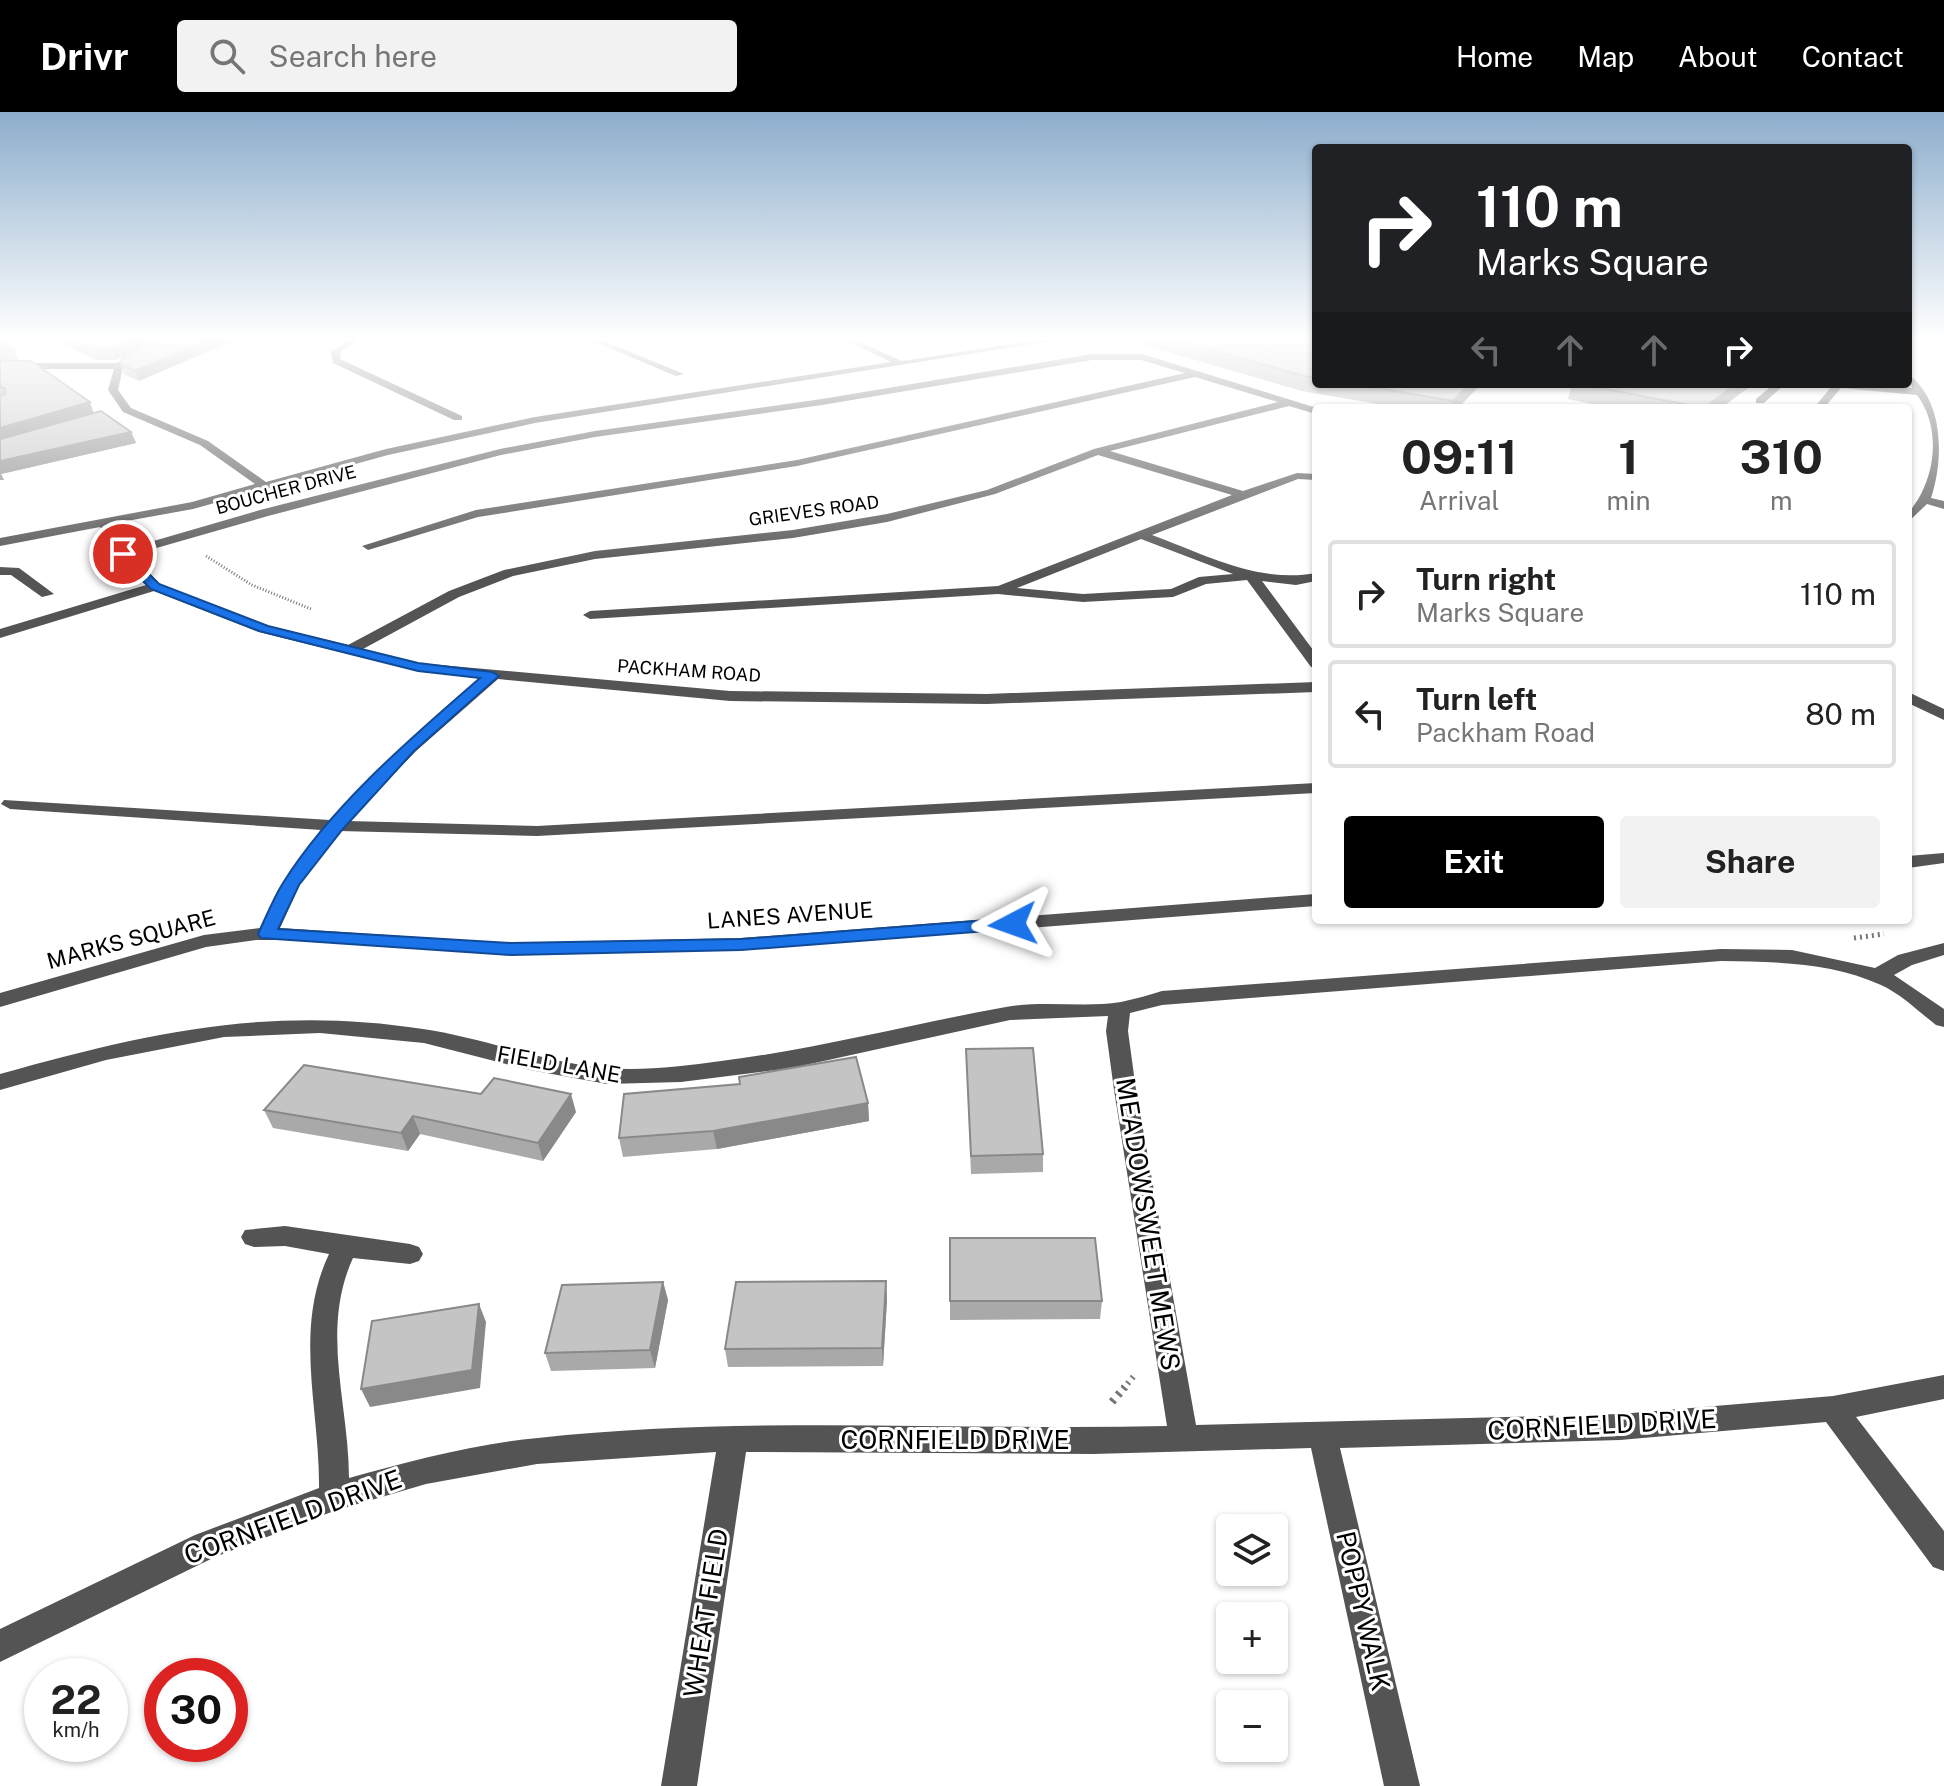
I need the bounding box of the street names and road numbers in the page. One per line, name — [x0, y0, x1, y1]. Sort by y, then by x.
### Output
street label: BOUCHER DRIVE — [213, 461, 358, 518]
street label: GRIEVES ROAD — [747, 491, 880, 530]
street label: PACKHAM ROAD — [617, 655, 762, 686]
street label: LANES AVENUE — [706, 896, 874, 934]
street label: MARKS SQUARE — [44, 904, 218, 974]
street label: FIELD LANE — [495, 1040, 623, 1088]
street label: MEADOWSWEET MEWS — [1110, 1075, 1187, 1373]
street label: CORNFIELD DRIVE — [1487, 1403, 1717, 1446]
street label: CORNFIELD DRIVE — [840, 1424, 1070, 1455]
street label: CORNFIELD DRIVE — [180, 1463, 406, 1570]
street label: WHEAT FIELD — [677, 1526, 734, 1700]
street label: POPPY WALK — [1330, 1528, 1397, 1694]

